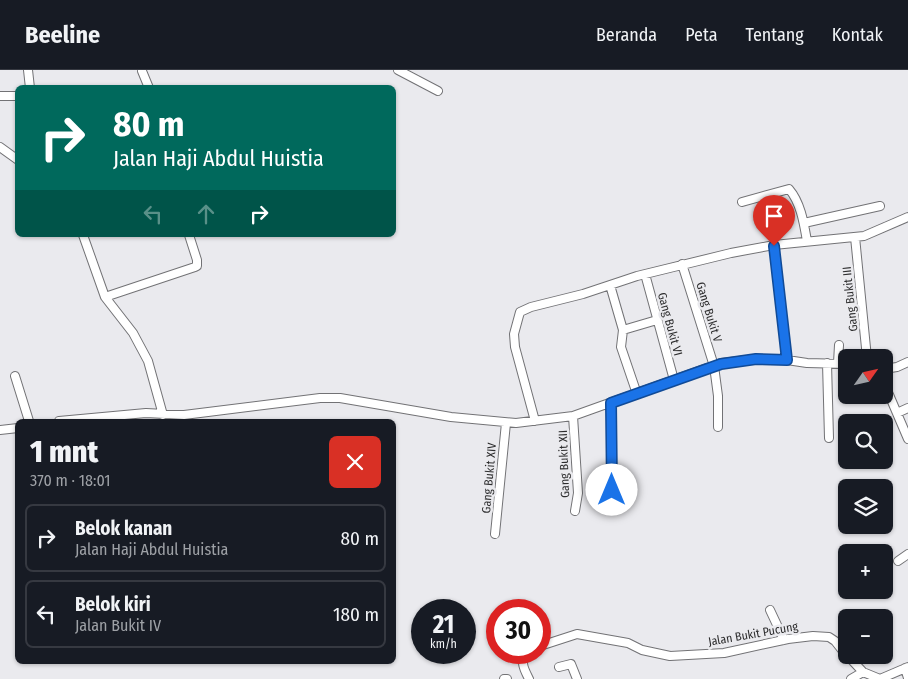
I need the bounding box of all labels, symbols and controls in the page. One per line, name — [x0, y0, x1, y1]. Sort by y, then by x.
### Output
text: Beeline — [25, 21, 100, 49]
text: Beranda — [596, 24, 657, 46]
text: Peta — [685, 24, 718, 46]
text: Tentang — [746, 24, 804, 46]
text: Kontak — [832, 24, 883, 46]
text: 80 m — [113, 103, 185, 145]
icon: right — [30, 105, 95, 170]
text: Jalan Haji Abdul Huistia — [113, 145, 324, 172]
pin — [753, 195, 795, 246]
icon: left — [139, 200, 167, 228]
icon: ahead — [192, 200, 220, 228]
icon: right — [245, 200, 273, 228]
icon: arrive — [760, 202, 788, 230]
street label: Gang Bukit III — [840, 266, 860, 332]
street label: Gang Bukit V — [693, 280, 725, 344]
street label: Gang Bukit VI — [655, 291, 685, 357]
north arrow — [838, 349, 892, 404]
map controls — [838, 349, 893, 664]
button: search — [838, 414, 893, 469]
street label: Gang Bukit XII — [556, 430, 572, 498]
text: 1 mnt — [30, 434, 98, 470]
button: close — [329, 436, 381, 488]
street label: Gang Bukit XIV — [479, 441, 499, 514]
position arrow — [585, 463, 637, 515]
text: 370 m · 18:01 — [30, 471, 111, 490]
button: layers — [838, 479, 893, 534]
text: Belok kanan — [75, 517, 172, 540]
icon: right — [32, 524, 60, 552]
text: 80 m — [341, 527, 379, 550]
text: Jalan Haji Abdul Huistia — [75, 540, 228, 559]
button: + — [838, 544, 893, 599]
text: Belok kiri — [75, 593, 151, 616]
speed limit sign: 30 — [486, 599, 551, 664]
icon: left — [32, 600, 60, 628]
text: 180 m — [333, 603, 379, 626]
button: − — [838, 609, 893, 664]
text: 21 — [433, 610, 454, 640]
text: Jalan Bukit IV — [75, 616, 161, 635]
street label: Jalan Bukit Pucung — [707, 619, 799, 649]
text: km/h — [430, 637, 457, 651]

